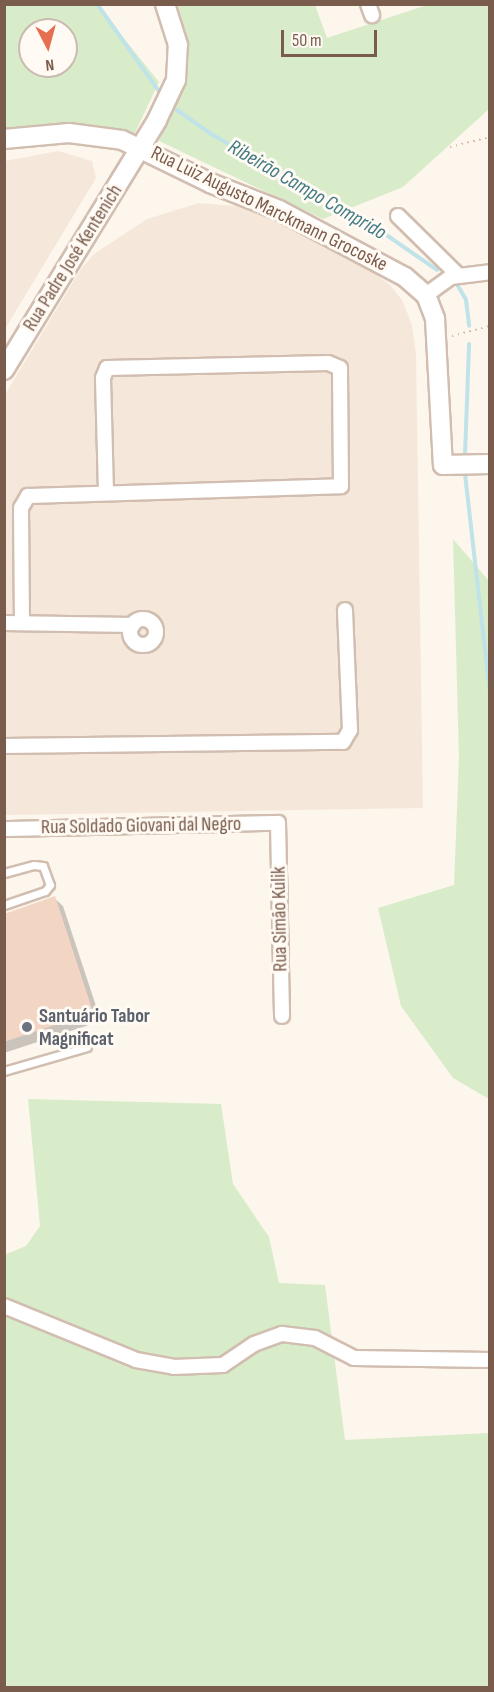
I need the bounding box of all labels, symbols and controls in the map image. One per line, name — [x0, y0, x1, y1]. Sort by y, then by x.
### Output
north arrow — [18, 18, 78, 78]
scale bar — [284, 18, 380, 56]
text: 50 m — [292, 30, 322, 51]
text: N — [44, 55, 55, 74]
water label: Ribeirão Campo Comprido — [223, 134, 391, 246]
street label: Rua Luiz Augusto Marckmann Grocoske — [147, 141, 391, 277]
street label: Rua Padre José Kentenich — [18, 180, 128, 336]
street label: Rua Soldado Giovani dal Negro — [41, 812, 241, 840]
street label: Rua Simão Kulik — [267, 866, 293, 972]
place label: Santuário Tabor Magnificat — [39, 1004, 150, 1051]
marker: Santuário Tabor Magnificat — [20, 1020, 34, 1034]

